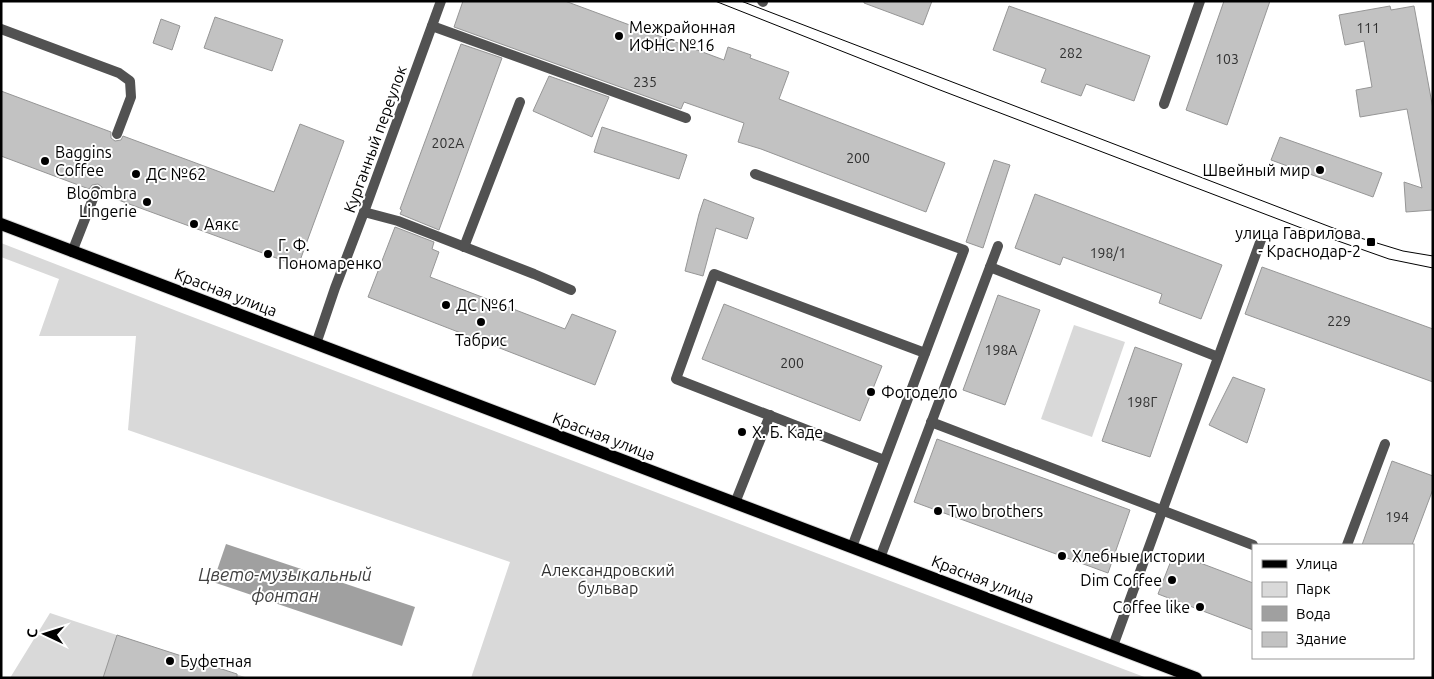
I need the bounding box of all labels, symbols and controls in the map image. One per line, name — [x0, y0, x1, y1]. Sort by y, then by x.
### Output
place label: Межрайонная ИФНС №16 — [629, 18, 736, 54]
house number: 111 — [1356, 20, 1380, 36]
marker: Межрайонная ИФНС №16 — [613, 30, 625, 42]
house number: 282 — [1059, 45, 1083, 61]
house number: 103 — [1215, 51, 1239, 67]
street label: Курганный переулок — [340, 63, 410, 215]
house number: 235 — [633, 74, 657, 90]
house number: 202А — [432, 135, 464, 151]
place label: Baggins Coffee — [55, 143, 112, 179]
house number: 200 — [846, 150, 870, 166]
marker: Baggins Coffee — [39, 155, 51, 167]
place label: Швейный мир — [1202, 161, 1310, 179]
marker: Швейный мир — [1314, 164, 1326, 176]
place label: ДС №62 — [146, 165, 206, 183]
marker: ДС №62 — [130, 168, 142, 180]
place label: Bloombra Lingerie — [66, 184, 137, 220]
marker: Bloombra Lingerie — [141, 196, 153, 208]
place label: Аякс — [204, 215, 239, 233]
marker: Аякс — [188, 218, 200, 230]
place label: улица Гаврилова - Краснодар-2 — [1235, 224, 1361, 260]
place label: Г. Ф. Пономаренко — [278, 236, 382, 272]
marker: улица Гаврилова - Краснодар-2 — [1365, 236, 1377, 248]
house number: 198/1 — [1090, 245, 1126, 261]
marker: Г. Ф. Пономаренко — [262, 248, 274, 260]
street label: Красная улица — [172, 264, 280, 320]
place label: ДС №61 — [456, 296, 516, 314]
marker: ДС №61 — [440, 299, 452, 311]
house number: 229 — [1327, 313, 1351, 329]
marker: Табрис — [475, 316, 487, 328]
place label: Табрис — [455, 331, 508, 349]
house number: 198А — [985, 342, 1017, 358]
house number: 200 — [780, 355, 804, 371]
place label: Фотодело — [881, 383, 958, 401]
marker: Фотодело — [865, 386, 877, 398]
house number: 198Г — [1127, 394, 1157, 410]
street label: Красная улица — [550, 408, 658, 464]
place label: Х. Б. Каде — [752, 423, 823, 441]
marker: Х. Б. Каде — [736, 426, 748, 438]
place label: Two brothers — [948, 502, 1043, 520]
marker: Two brothers — [932, 505, 944, 517]
house number: 194 — [1385, 509, 1409, 525]
legend — [1252, 544, 1414, 659]
place label: Хлебные истории — [1072, 547, 1205, 565]
marker: Хлебные истории — [1056, 550, 1068, 562]
street label: Красная улица — [929, 551, 1037, 607]
text: Улица — [1296, 555, 1338, 572]
park label: Александровский бульвар — [541, 561, 675, 597]
water label: Цвето-музыкальный фонтан — [198, 564, 372, 605]
place label: Dim Coffee — [1080, 571, 1162, 589]
marker: Dim Coffee — [1166, 574, 1178, 586]
text: Парк — [1296, 580, 1331, 597]
place label: Coffee like — [1113, 598, 1190, 616]
marker: Coffee like — [1194, 601, 1206, 613]
text: Вода — [1296, 605, 1331, 622]
north arrow — [20, 609, 70, 659]
text: С — [24, 628, 40, 638]
text: Здание — [1296, 630, 1347, 647]
place label: Буфетная — [180, 652, 252, 670]
marker: Буфетная — [164, 655, 176, 667]

